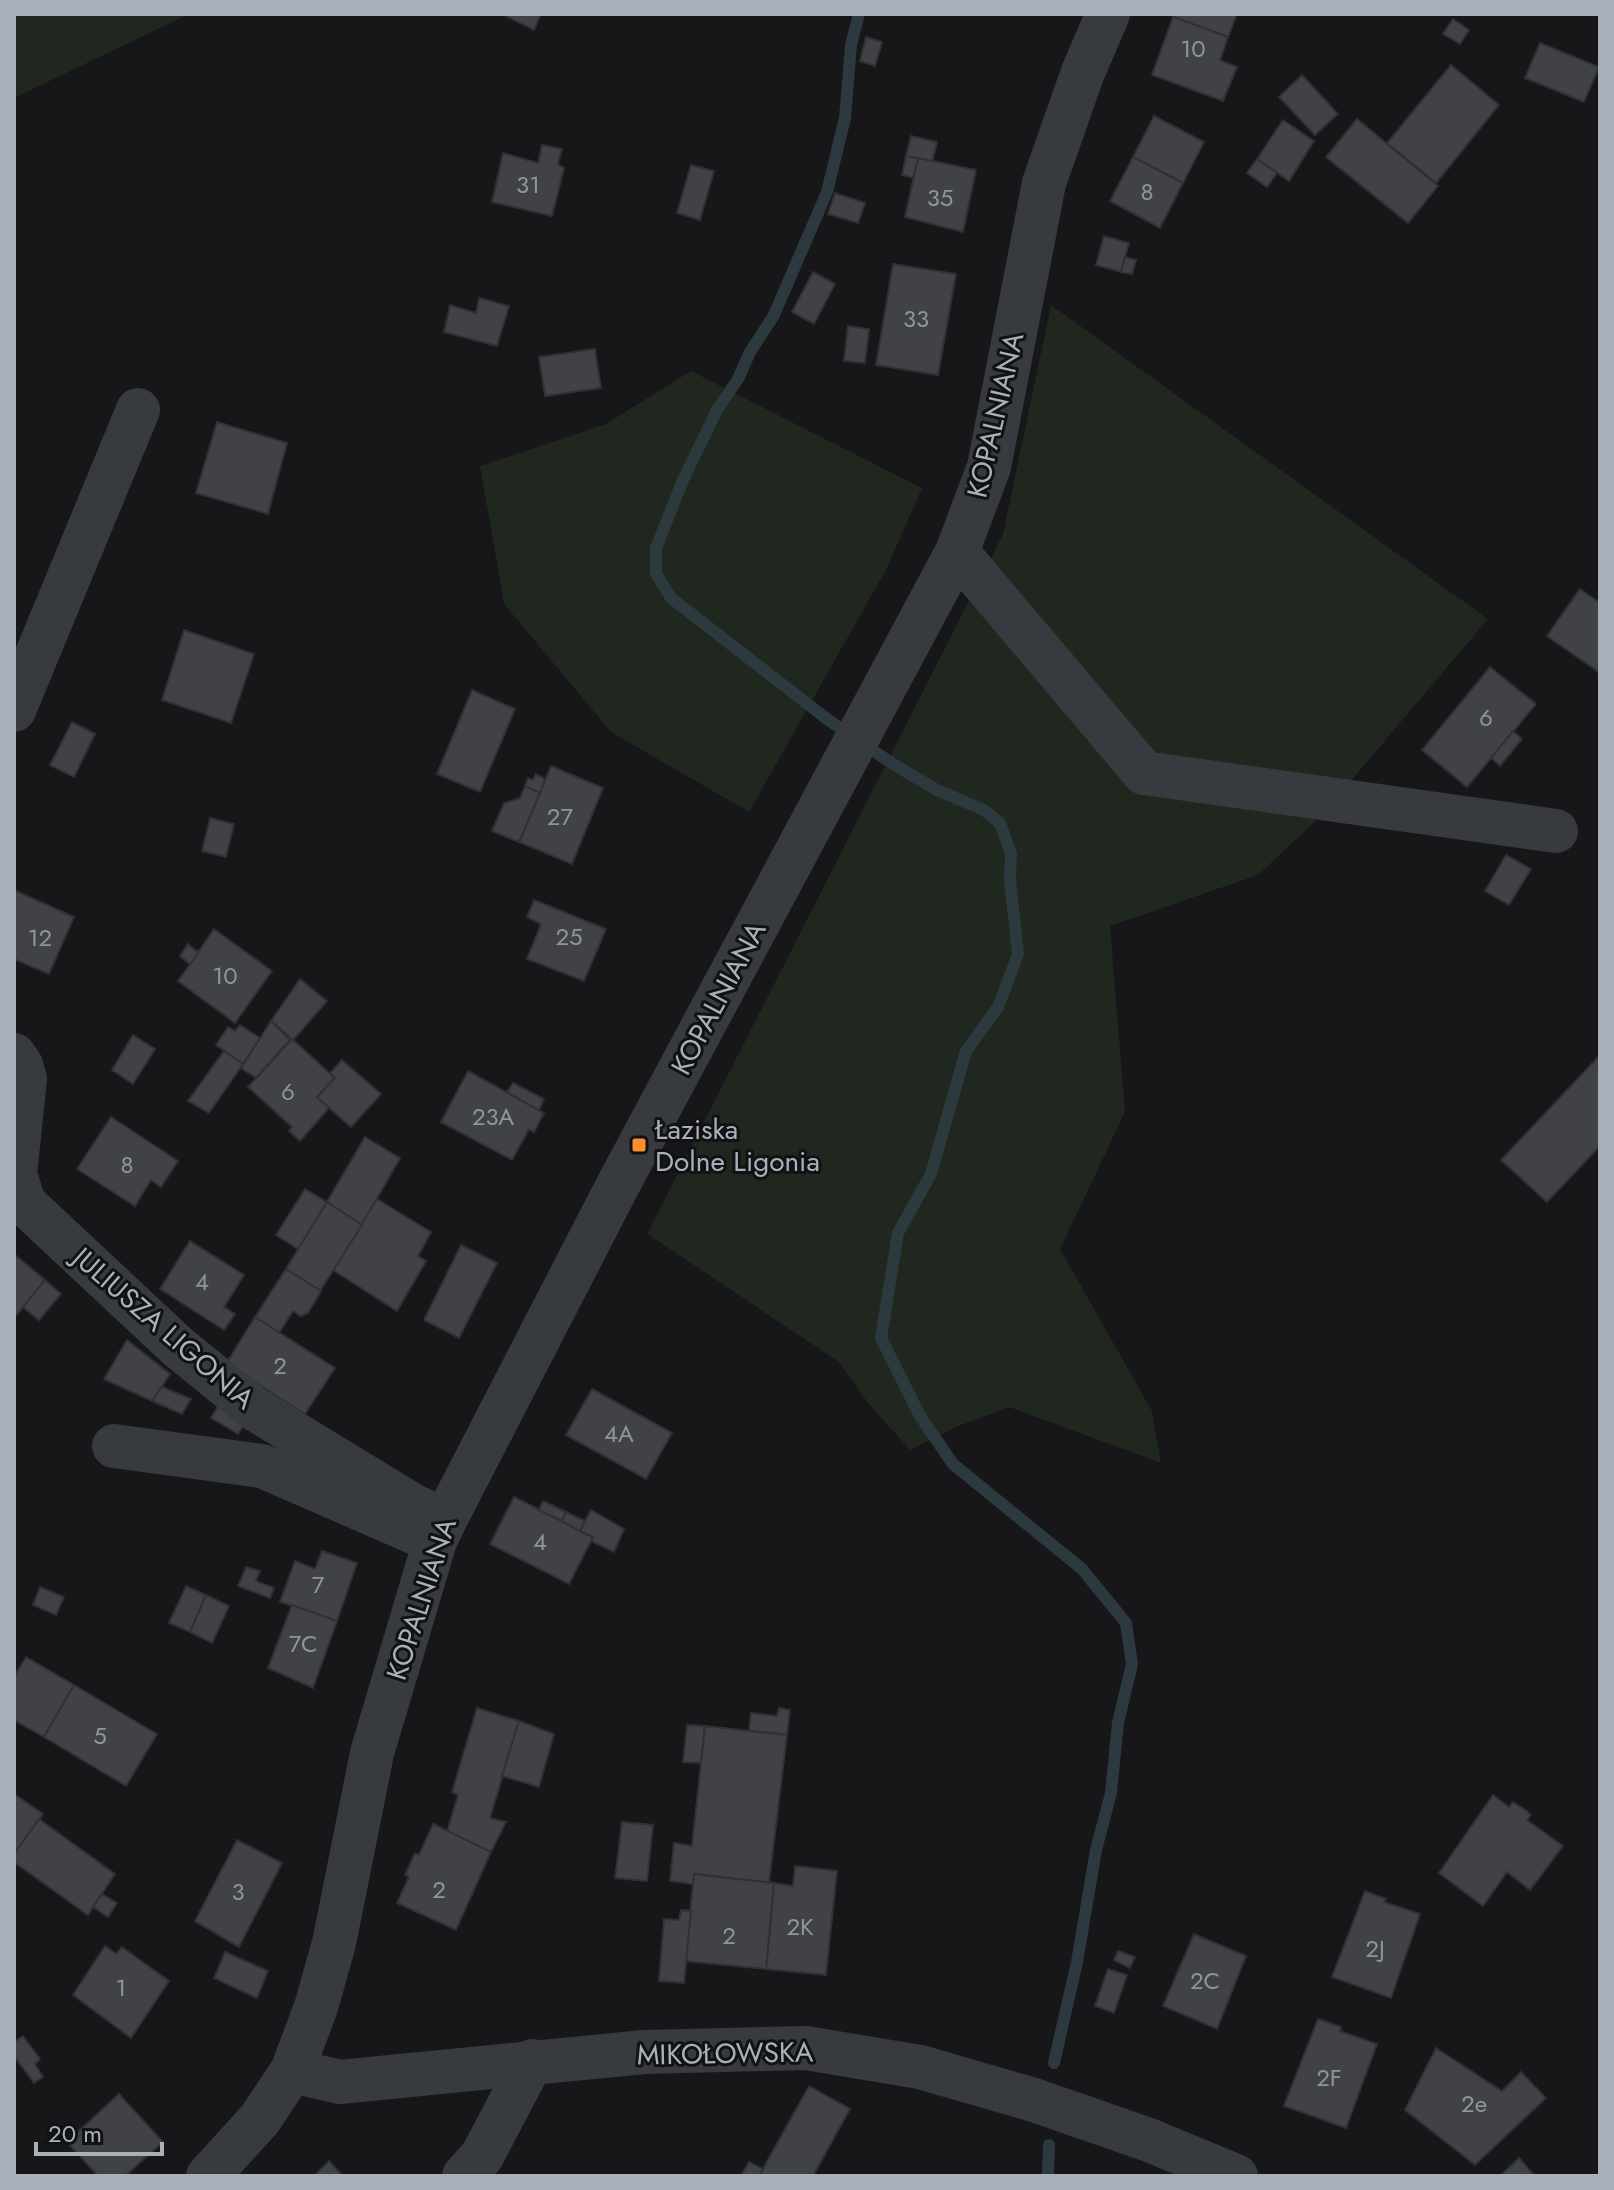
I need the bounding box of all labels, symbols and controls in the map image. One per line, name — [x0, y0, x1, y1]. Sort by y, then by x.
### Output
house number: 10 — [1180, 31, 1206, 66]
house number: 31 — [516, 167, 540, 202]
house number: 8 — [1140, 174, 1154, 209]
house number: 35 — [927, 180, 953, 215]
house number: 33 — [903, 301, 929, 336]
street label: KOPALNIANA — [957, 328, 1034, 502]
house number: 6 — [1479, 700, 1493, 735]
house number: 27 — [547, 799, 574, 834]
street label: KOPALNIANA — [661, 914, 776, 1082]
house number: 25 — [555, 919, 583, 954]
house number: 12 — [28, 920, 52, 955]
house number: 10 — [212, 958, 238, 993]
house number: 6 — [281, 1074, 295, 1109]
house number: 23A — [472, 1099, 514, 1134]
place label: Łaziska Dolne Ligonia — [654, 1109, 820, 1182]
marker: Łaziska Dolne Ligonia — [630, 1136, 648, 1154]
house number: 8 — [120, 1147, 134, 1182]
street label: JULIUSZA LIGONIA — [61, 1235, 264, 1419]
house number: 4 — [195, 1264, 209, 1299]
house number: 2 — [273, 1348, 287, 1383]
house number: 4A — [604, 1416, 634, 1451]
street label: KOPALNIANA — [376, 1512, 467, 1685]
house number: 4 — [533, 1524, 547, 1559]
house number: 7 — [312, 1567, 325, 1602]
house number: 7C — [289, 1626, 317, 1661]
house number: 5 — [93, 1718, 107, 1753]
house number: 2 — [432, 1872, 446, 1907]
house number: 3 — [231, 1874, 245, 1909]
house number: 2K — [786, 1909, 814, 1944]
house number: 2 — [722, 1918, 736, 1953]
house number: 2J — [1365, 1931, 1385, 1966]
house number: 2C — [1190, 1963, 1220, 1998]
house number: 1 — [116, 1970, 126, 2005]
street label: MIKOŁOWSKA — [636, 2031, 814, 2076]
house number: 2F — [1316, 2060, 1342, 2095]
house number: 2e — [1461, 2086, 1487, 2121]
scale bar — [36, 2106, 162, 2156]
text: 20 m — [48, 2116, 102, 2151]

